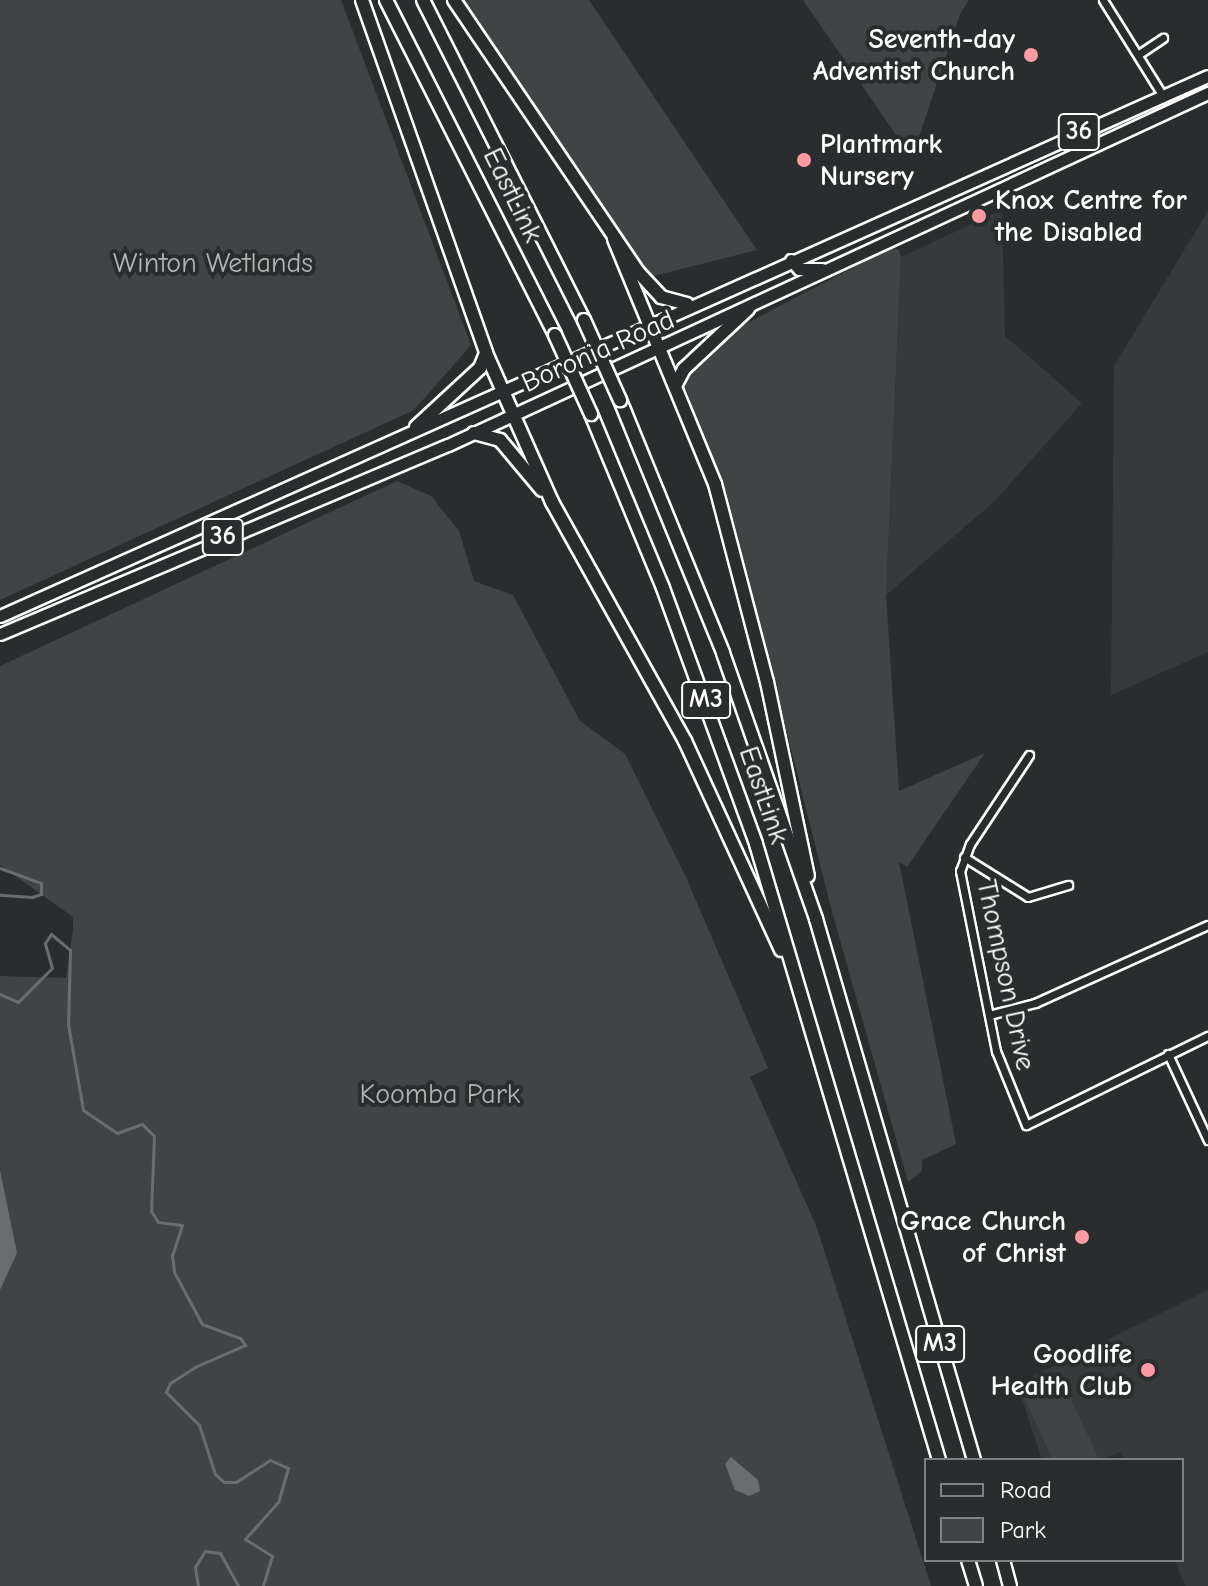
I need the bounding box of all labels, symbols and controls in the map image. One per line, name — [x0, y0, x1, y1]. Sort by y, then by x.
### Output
place label: Seventh-day Adventist Church — [813, 22, 1015, 88]
marker: Seventh-day Adventist Church — [1022, 46, 1040, 64]
road number: 36 — [1057, 110, 1101, 154]
place label: Plantmark Nursery — [820, 127, 942, 193]
street label: EastLink — [476, 143, 550, 247]
marker: Plantmark Nursery — [795, 151, 813, 169]
place label: Knox Centre for the Disabled — [995, 183, 1187, 249]
marker: Knox Centre for the Disabled — [970, 207, 988, 225]
park label: Winton Wetlands — [113, 246, 313, 280]
street label: Boronia Road — [516, 302, 680, 400]
road number: 36 — [201, 515, 245, 559]
road number: M3 — [680, 678, 732, 722]
street label: EastLink — [732, 742, 796, 848]
street label: Thompson Drive — [969, 877, 1043, 1073]
park label: Koomba Park — [360, 1077, 520, 1111]
place label: Grace Church of Christ — [900, 1204, 1066, 1270]
marker: Grace Church of Christ — [1073, 1228, 1091, 1246]
road number: M3 — [914, 1322, 966, 1366]
place label: Goodlife Health Club — [991, 1337, 1132, 1403]
marker: Goodlife Health Club — [1139, 1361, 1157, 1379]
legend — [924, 1458, 1184, 1562]
text: Road — [1000, 1476, 1052, 1504]
text: Park — [1000, 1516, 1046, 1544]

